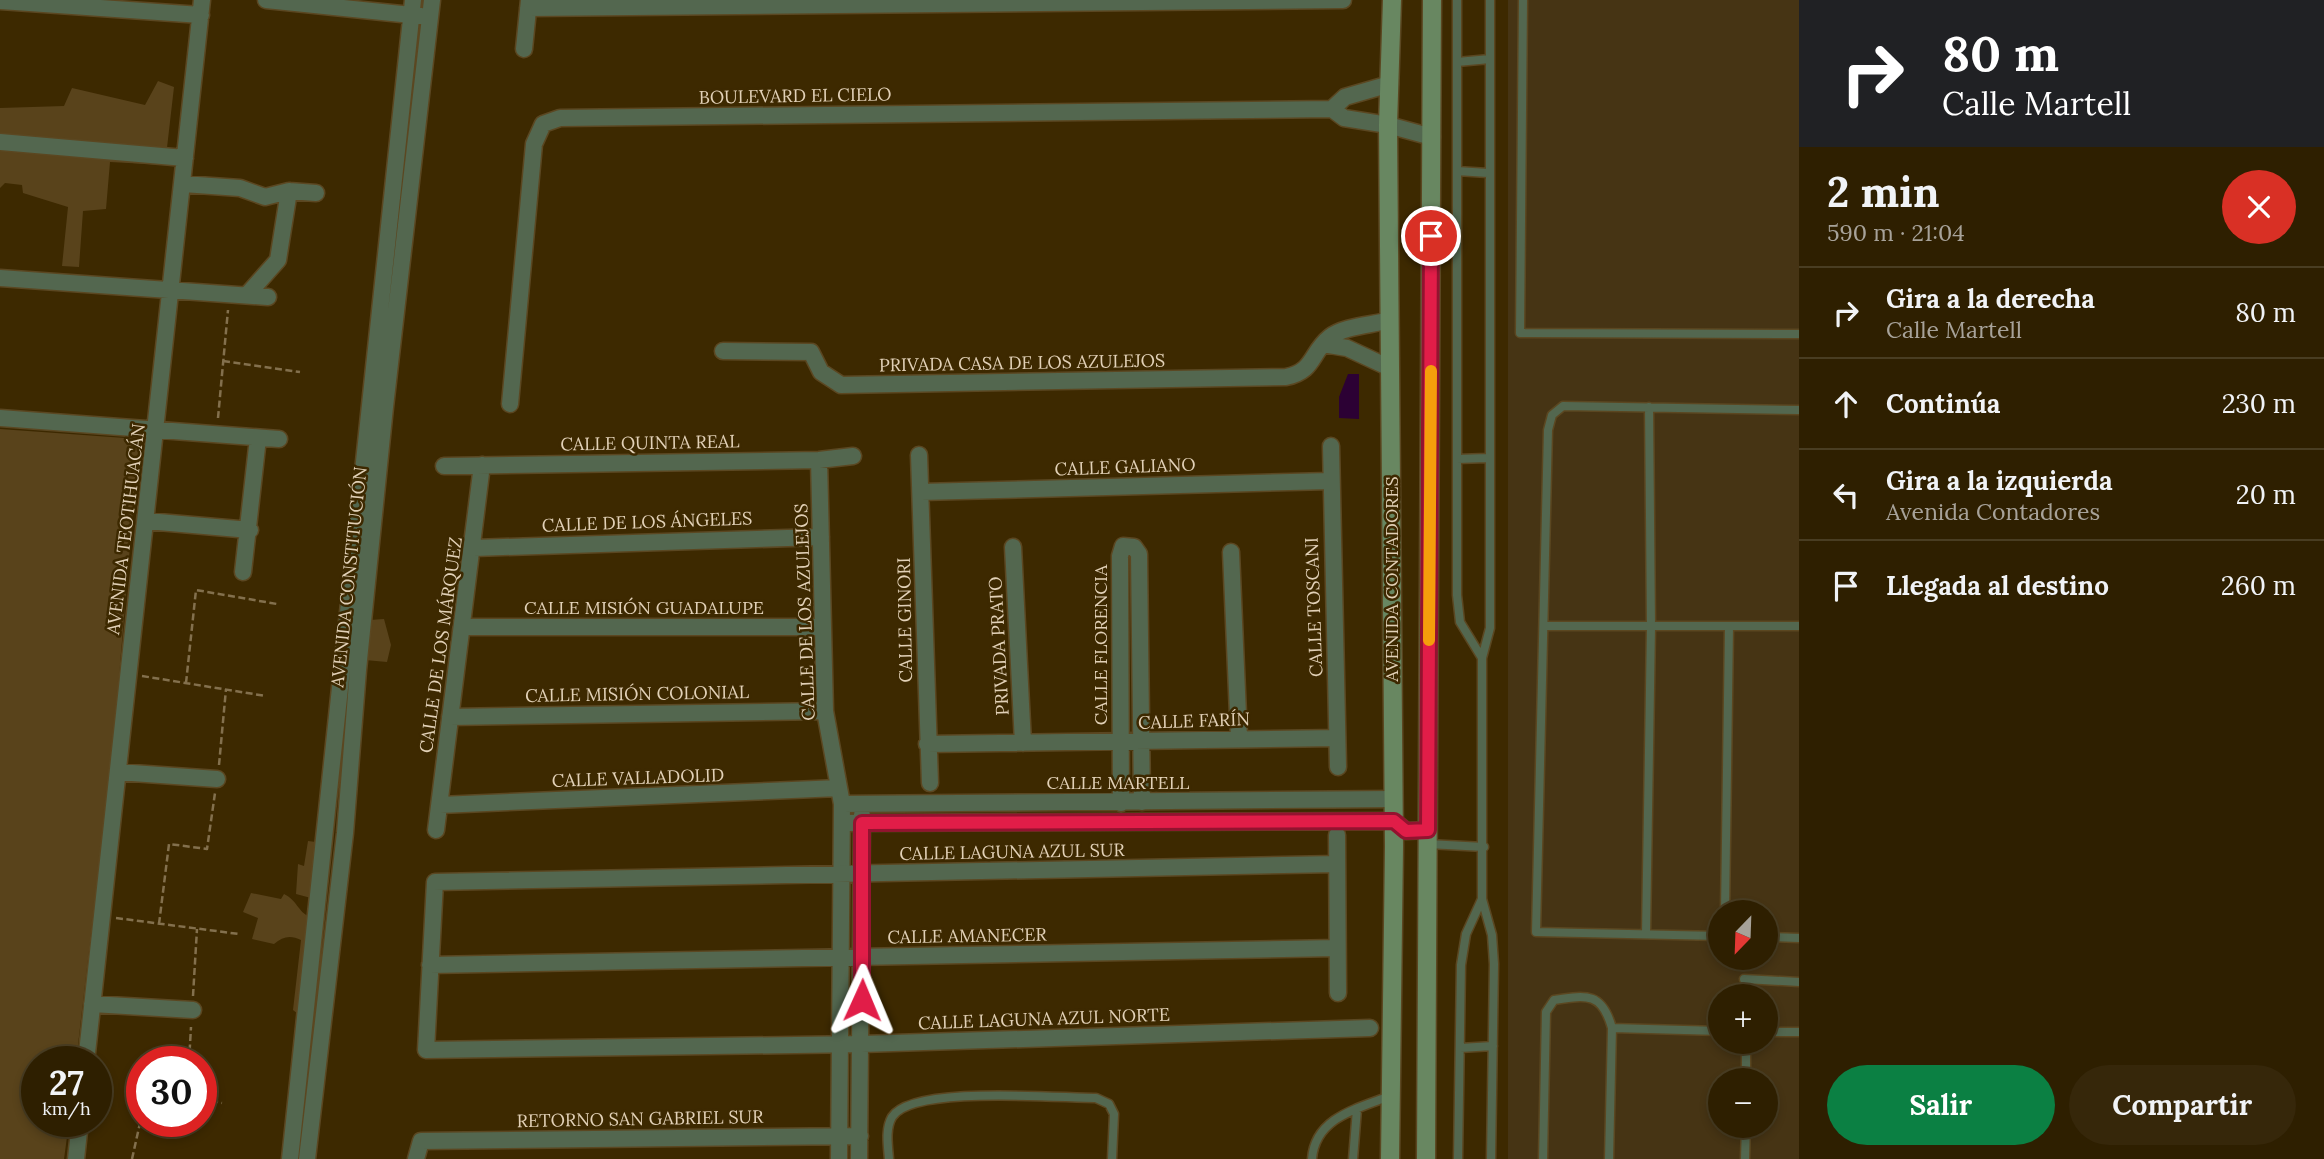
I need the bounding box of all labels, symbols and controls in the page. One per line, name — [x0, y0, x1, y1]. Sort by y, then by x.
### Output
text: 80 m — [1942, 22, 2059, 84]
icon: right — [1827, 28, 1918, 119]
street label: BOULEVARD EL CIELO — [698, 82, 892, 109]
text: Calle Martell — [1942, 83, 2131, 124]
text: 2 min — [1827, 165, 1940, 219]
button: close — [2222, 170, 2296, 244]
pin — [1401, 206, 1461, 266]
icon: arrive — [1412, 217, 1450, 255]
text: 590 m · 21:04 — [1827, 218, 1965, 247]
text: Gira a la derecha — [1886, 282, 2095, 315]
icon: right — [1827, 294, 1865, 332]
text: 80 m — [2235, 296, 2296, 329]
text: Calle Martell — [1886, 315, 2022, 344]
street label: PRIVADA CASA DE LOS AZULEJOS — [879, 349, 1165, 376]
icon: ahead — [1827, 385, 1865, 423]
text: Continúa — [1886, 387, 2000, 420]
text: 230 m — [2222, 387, 2296, 420]
street label: AVENIDA TEOTIHUACÁN — [101, 422, 150, 637]
street label: CALLE QUINTA REAL — [560, 429, 740, 456]
street label: CALLE GALIANO — [1054, 453, 1196, 480]
text: Gira a la izquierda — [1886, 464, 2113, 497]
street label: AVENIDA CONSTITUCIÓN — [325, 465, 372, 689]
street label: AVENIDA CONTADORES — [1380, 476, 1403, 683]
icon: left — [1827, 476, 1865, 514]
text: 20 m — [2236, 478, 2296, 511]
text: Avenida Contadores — [1886, 497, 2100, 526]
street label: CALLE DE LOS AZULEJOS — [789, 503, 820, 721]
street label: CALLE DE LOS ÁNGELES — [541, 506, 753, 537]
street label: CALLE DE LOS MÁRQUEZ — [414, 535, 467, 754]
street label: CALLE TOSCANI — [1300, 537, 1327, 677]
street label: CALLE GINORI — [892, 557, 917, 683]
street label: CALLE FLORENCIA — [1089, 564, 1112, 725]
icon: arrive — [1827, 567, 1865, 605]
text: Llegada al destino — [1886, 569, 2109, 602]
text: 260 m — [2221, 569, 2296, 602]
street label: PRIVADA PRATO — [983, 576, 1014, 716]
street label: CALLE MISIÓN GUADALUPE — [524, 596, 764, 619]
street label: CALLE MISIÓN COLONIAL — [525, 680, 750, 707]
street label: CALLE FARÍN — [1138, 707, 1250, 734]
street label: CALLE VALLADOLID — [551, 763, 725, 792]
street label: CALLE MARTELL — [1046, 771, 1190, 794]
street label: CALLE LAGUNA AZUL SUR — [899, 838, 1126, 865]
north arrow — [1708, 900, 1778, 970]
map controls — [1708, 900, 1778, 1138]
street label: CALLE AMANECER — [887, 923, 1048, 948]
position arrow — [825, 963, 899, 1037]
button: + — [1708, 984, 1778, 1054]
street label: CALLE LAGUNA AZUL NORTE — [918, 1003, 1170, 1034]
speed limit sign: 30 — [126, 1046, 217, 1137]
text: 27 — [49, 1060, 84, 1105]
button: Salir — [1827, 1065, 2055, 1145]
button: Compartir — [2069, 1065, 2296, 1145]
button: − — [1708, 1068, 1778, 1138]
text: km/h — [42, 1097, 91, 1120]
street label: RETORNO SAN GABRIEL SUR — [516, 1105, 764, 1132]

